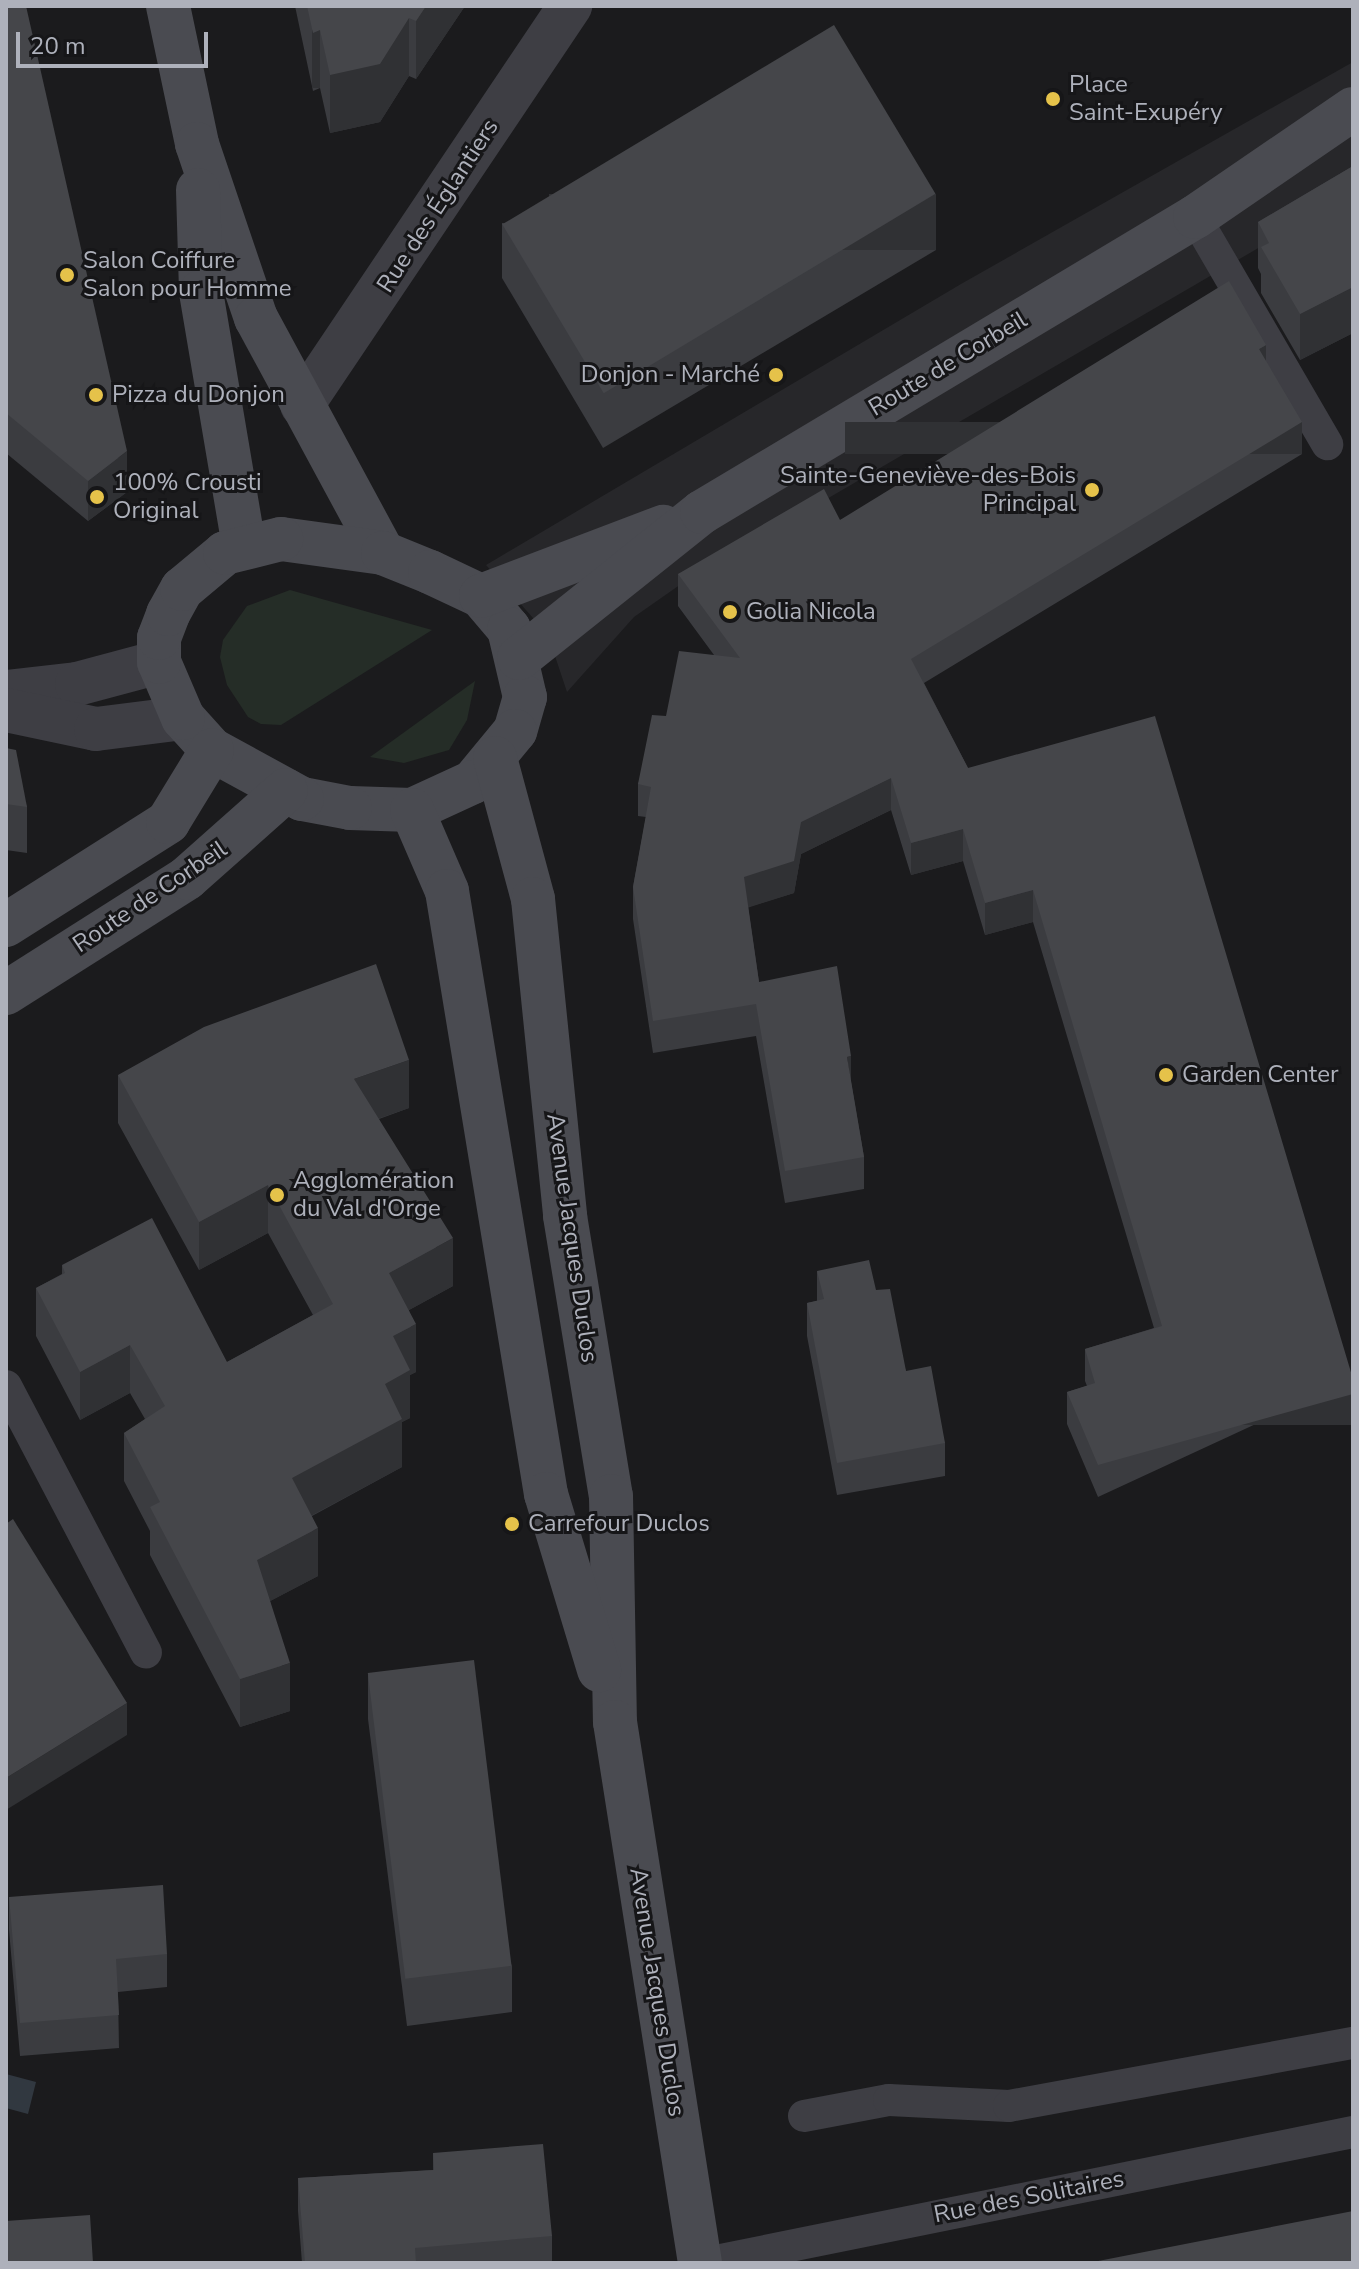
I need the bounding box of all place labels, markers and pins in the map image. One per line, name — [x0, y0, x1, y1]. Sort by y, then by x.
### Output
place label: Place Saint-Exupéry — [1069, 71, 1222, 127]
marker: Place Saint-Exupéry — [1044, 90, 1062, 108]
place label: Salon Coiffure Salon pour Homme — [83, 247, 292, 303]
marker: Salon Coiffure Salon pour Homme — [58, 266, 76, 284]
place label: Donjon - Marché — [581, 361, 760, 389]
marker: Donjon - Marché — [767, 366, 785, 384]
place label: Pizza du Donjon — [112, 381, 285, 409]
marker: Pizza du Donjon — [87, 386, 105, 404]
place label: Sainte-Geneviève-des-Bois Principal — [780, 462, 1076, 518]
place label: 100% Crousti Original — [113, 469, 261, 525]
marker: Sainte-Geneviève-des-Bois Principal — [1083, 481, 1101, 499]
marker: 100% Crousti Original — [88, 488, 106, 506]
place label: Golia Nicola — [746, 598, 876, 626]
marker: Golia Nicola — [721, 603, 739, 621]
place label: Garden Center — [1182, 1061, 1338, 1089]
marker: Garden Center — [1157, 1066, 1175, 1084]
place label: Agglomération du Val d'Orge — [293, 1167, 454, 1223]
marker: Agglomération du Val d'Orge — [268, 1186, 286, 1204]
place label: Carrefour Duclos — [528, 1510, 710, 1538]
marker: Carrefour Duclos — [503, 1515, 521, 1533]

